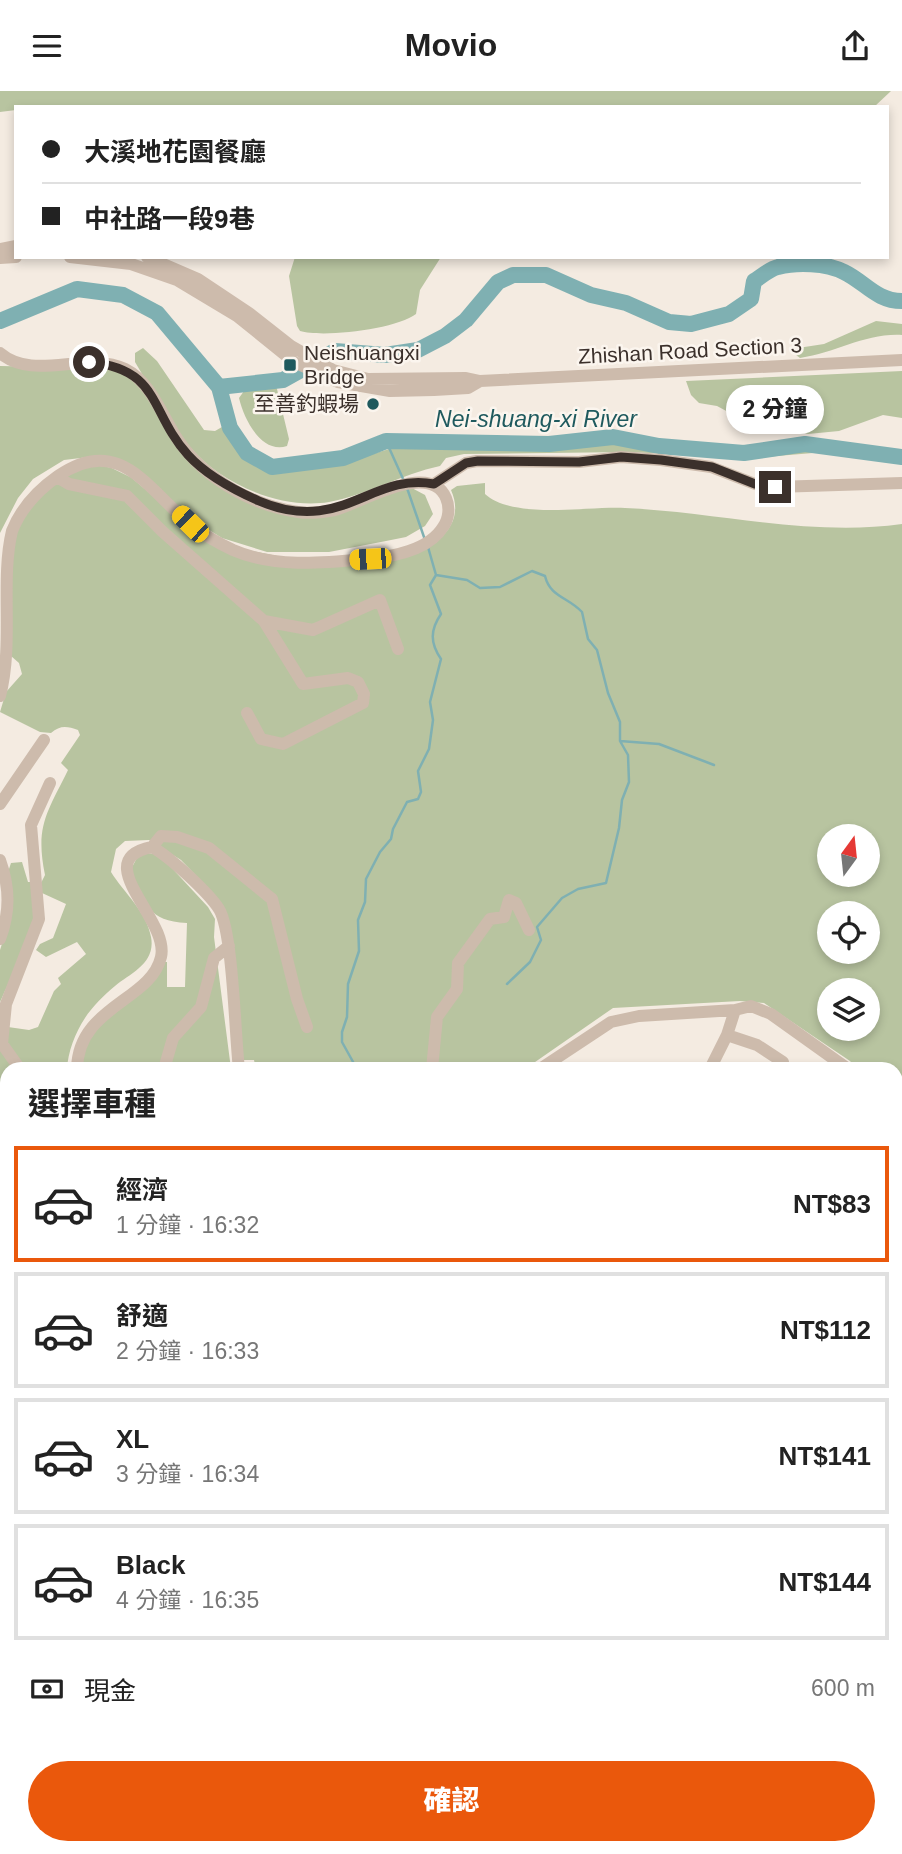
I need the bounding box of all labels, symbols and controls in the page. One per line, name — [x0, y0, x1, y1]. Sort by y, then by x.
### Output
icon: menu — [28, 27, 66, 65]
text: Movio — [405, 27, 497, 63]
icon: share — [836, 27, 874, 65]
text: 大溪地花園餐廳 — [84, 137, 266, 167]
text: 中社路一段9巷 — [84, 204, 254, 234]
street label: Zhishan Road Section 3 — [577, 333, 802, 368]
place label: Neishuangxi Bridge — [304, 341, 420, 388]
route start — [73, 346, 105, 378]
marker: Neishuangxi Bridge — [282, 357, 298, 373]
callout: 2 分鐘 — [726, 385, 824, 435]
place label: 至善釣蝦場 — [254, 392, 359, 415]
marker: 至善釣蝦場 — [365, 396, 381, 412]
text: 2 分鐘 — [742, 396, 808, 422]
water label: Nei-shuang-xi River — [435, 406, 638, 432]
route end — [759, 471, 791, 503]
car — [168, 502, 213, 546]
car — [349, 547, 392, 571]
north arrow — [817, 824, 880, 887]
map controls — [817, 824, 880, 1041]
button: locate — [817, 901, 880, 964]
button: layers — [817, 978, 880, 1041]
text: 選擇車種 — [28, 1086, 156, 1122]
icon: car — [32, 1173, 95, 1236]
text: 經濟 — [116, 1175, 168, 1205]
text: NT$83 — [793, 1189, 871, 1219]
text: 1 分鐘 · 16:32 — [116, 1212, 259, 1238]
icon: car — [32, 1299, 95, 1362]
text: 舒適 — [116, 1301, 168, 1331]
text: NT$112 — [780, 1315, 871, 1345]
text: 2 分鐘 · 16:33 — [116, 1338, 259, 1364]
text: XL — [116, 1424, 149, 1454]
icon: car — [32, 1425, 95, 1488]
text: NT$141 — [779, 1441, 871, 1471]
text: 3 分鐘 · 16:34 — [116, 1461, 259, 1487]
text: Black — [116, 1550, 185, 1580]
icon: car — [32, 1551, 95, 1614]
text: NT$144 — [779, 1567, 871, 1597]
text: 4 分鐘 · 16:35 — [116, 1587, 259, 1613]
icon: cash — [28, 1670, 66, 1708]
text: 600 m — [811, 1675, 875, 1701]
text: 現金 — [84, 1676, 136, 1706]
button: 確認 — [28, 1761, 875, 1841]

